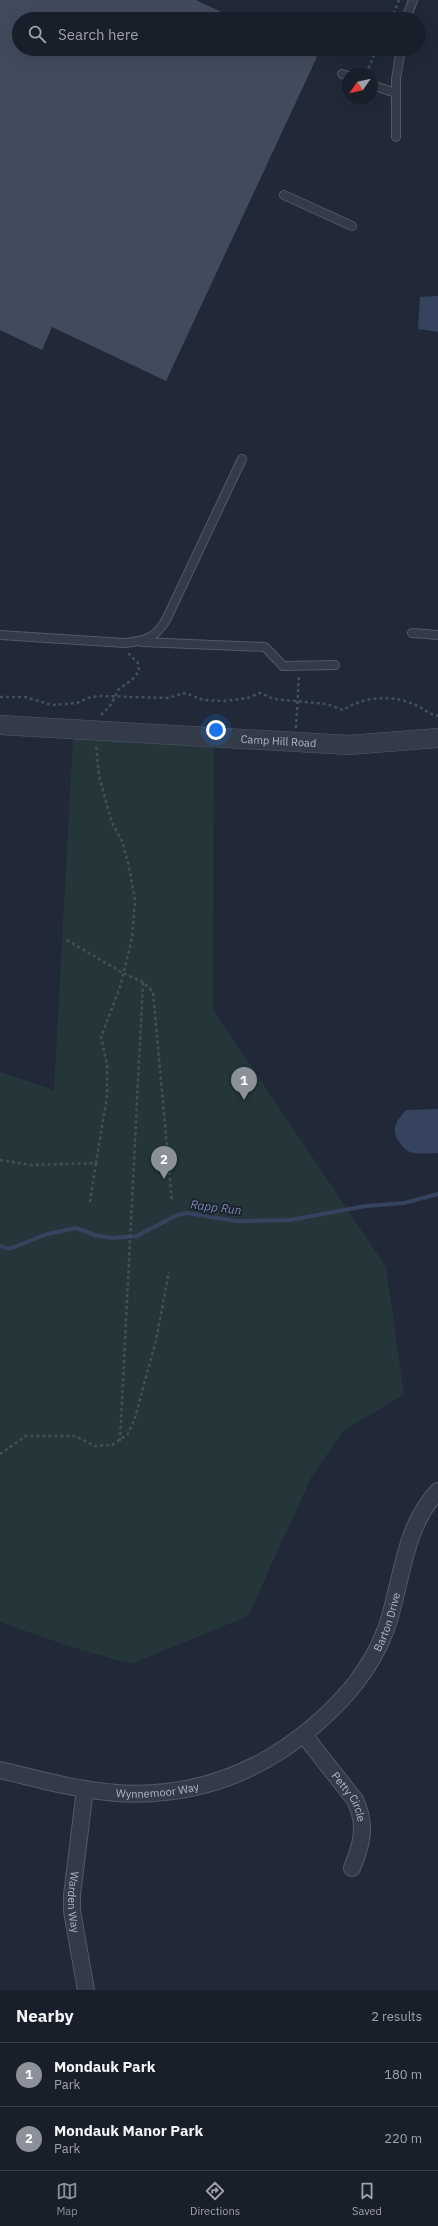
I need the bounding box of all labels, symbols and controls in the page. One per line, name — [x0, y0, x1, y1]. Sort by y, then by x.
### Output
search box — [12, 12, 426, 56]
icon: search — [26, 23, 48, 45]
text: Search here — [58, 25, 138, 44]
north arrow — [342, 68, 378, 104]
your location — [206, 720, 226, 740]
street label: Camp Hill Road — [240, 732, 317, 750]
pin: 1 — [231, 1067, 257, 1100]
pin: 2 — [151, 1146, 177, 1179]
water label: Rapp Run — [190, 1196, 243, 1218]
street label: Barton Drive — [370, 1591, 403, 1654]
street label: Petty Circle — [329, 1769, 369, 1823]
street label: Wynnemoor Way — [116, 1779, 201, 1801]
street label: Warden Way — [65, 1871, 83, 1935]
text: Nearby — [16, 2005, 74, 2027]
text: 2 results — [371, 2008, 422, 2025]
text: Mondauk Park — [54, 2057, 155, 2076]
text: 1 — [25, 2066, 33, 2083]
text: 180 m — [384, 2066, 422, 2083]
text: Park — [54, 2076, 80, 2093]
text: Mondauk Manor Park — [54, 2121, 203, 2140]
text: 2 — [25, 2130, 33, 2147]
text: 220 m — [384, 2130, 422, 2147]
text: Park — [54, 2140, 80, 2157]
tab: Map — [56, 2180, 78, 2218]
tab: Directions — [190, 2180, 240, 2218]
tab: Saved — [352, 2180, 382, 2218]

